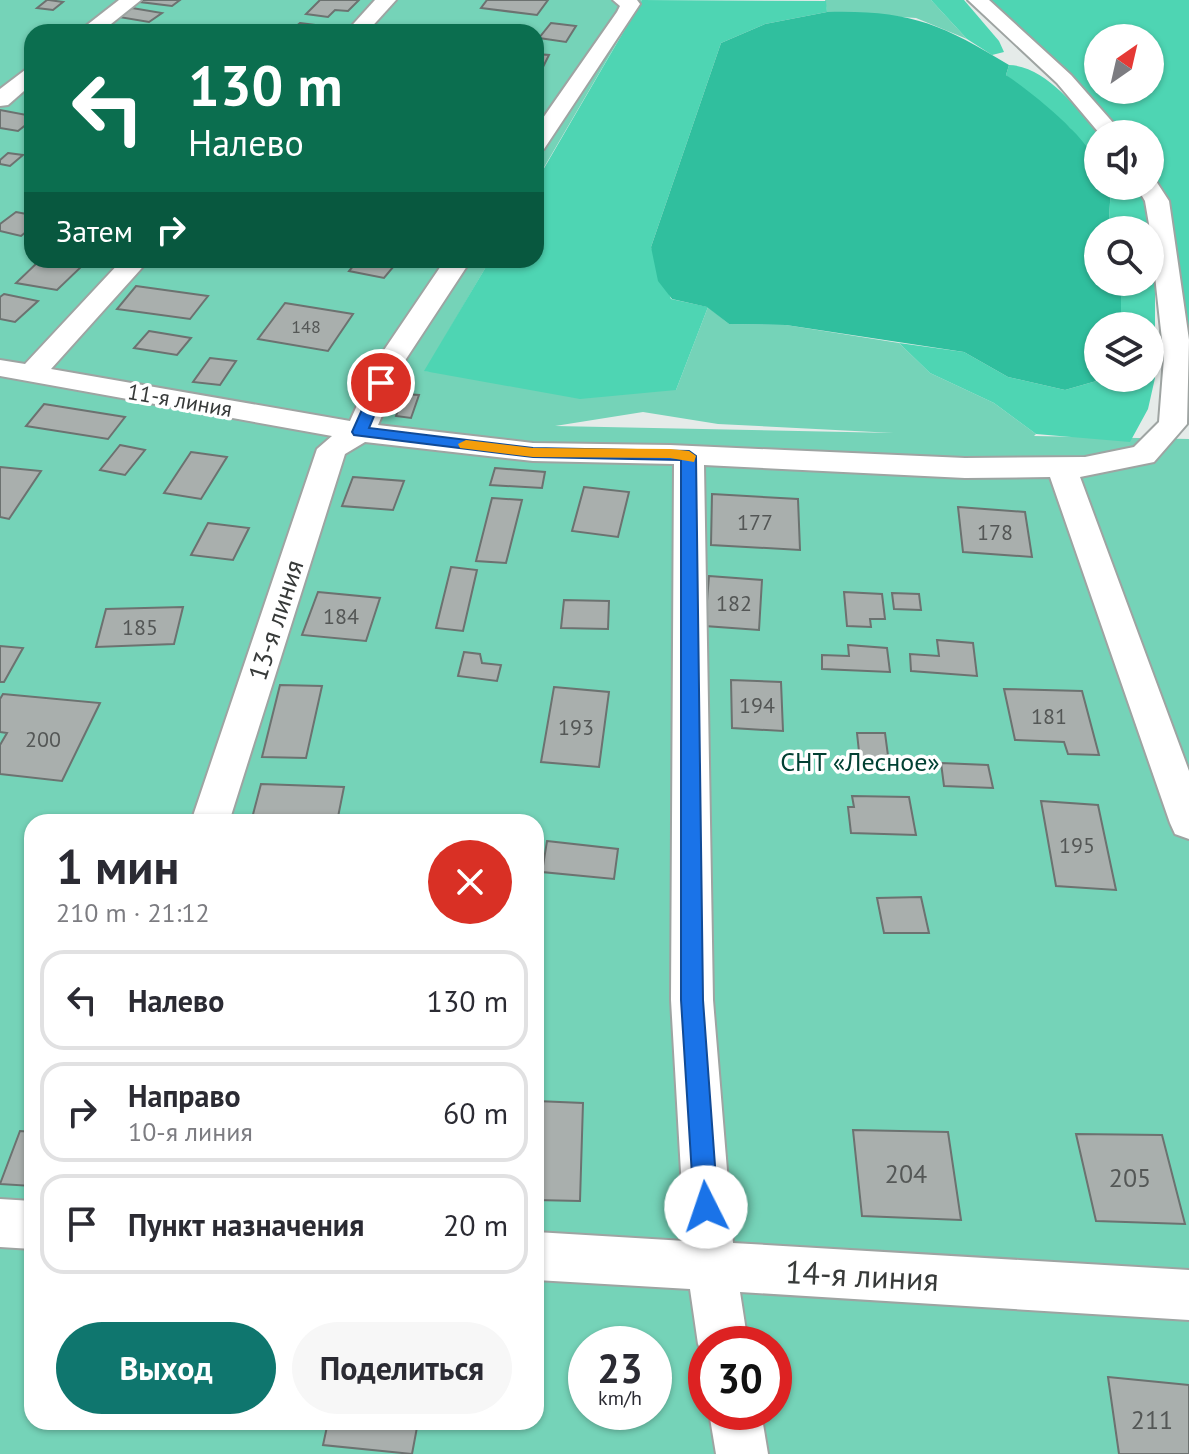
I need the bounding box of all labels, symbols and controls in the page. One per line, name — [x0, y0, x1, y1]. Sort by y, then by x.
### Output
north arrow — [1084, 24, 1164, 104]
map controls — [1084, 24, 1164, 392]
text: 130 m — [188, 49, 343, 121]
icon: left — [56, 56, 160, 160]
text: Налево — [188, 119, 304, 166]
button: sound — [1084, 120, 1164, 200]
icon: right — [149, 208, 193, 252]
text: Затем — [56, 211, 133, 250]
button: search — [1084, 216, 1164, 296]
button: layers — [1084, 312, 1164, 392]
house number: 148 — [291, 315, 321, 338]
pin — [347, 349, 415, 417]
icon: arrive — [359, 361, 403, 405]
street label: 11-я линия — [126, 377, 234, 423]
house number: 177 — [737, 508, 773, 536]
house number: 178 — [977, 518, 1013, 546]
street label: 13-я линия — [241, 555, 311, 684]
house number: 182 — [716, 589, 752, 617]
house number: 184 — [323, 602, 359, 630]
house number: 185 — [122, 613, 158, 641]
house number: 194 — [739, 691, 775, 719]
house number: 181 — [1031, 702, 1067, 730]
house number: 193 — [558, 713, 594, 741]
house number: 200 — [25, 725, 61, 753]
park label: СНТ «Лесное» — [780, 745, 940, 778]
house number: 195 — [1059, 831, 1095, 859]
text: 1 мин — [56, 835, 179, 897]
button: close — [428, 840, 512, 924]
text: 210 m · 21:12 — [56, 896, 210, 929]
icon: left — [60, 978, 104, 1022]
text: Налево — [128, 981, 224, 1020]
text: 130 m — [427, 981, 508, 1020]
text: Направо — [128, 1076, 241, 1115]
icon: right — [60, 1090, 104, 1134]
text: 60 m — [443, 1093, 508, 1132]
text: 10-я линия — [128, 1115, 253, 1148]
house number: 204 — [885, 1157, 927, 1190]
house number: 205 — [1109, 1161, 1151, 1194]
position arrow — [664, 1165, 748, 1249]
icon: arrive — [60, 1202, 104, 1246]
text: Пункт назначения — [128, 1205, 364, 1244]
text: 20 m — [443, 1205, 508, 1244]
street label: 14-я линия — [784, 1250, 940, 1300]
button: Выход — [56, 1322, 276, 1414]
button: Поделиться — [292, 1322, 512, 1414]
speed limit sign: 30 — [688, 1326, 792, 1430]
text: 23 — [597, 1342, 643, 1394]
text: km/h — [598, 1385, 642, 1411]
house number: 211 — [1131, 1403, 1173, 1436]

